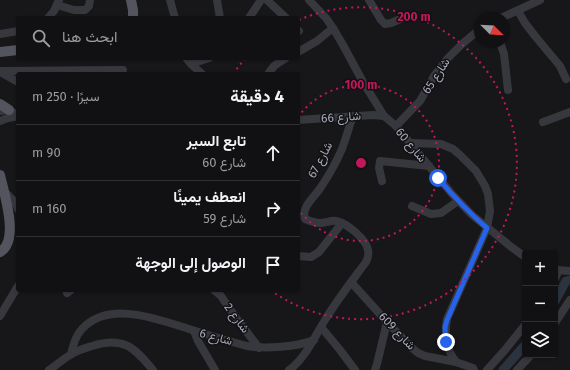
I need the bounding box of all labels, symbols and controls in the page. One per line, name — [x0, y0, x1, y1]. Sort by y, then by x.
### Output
text: 200 m — [397, 10, 431, 24]
north arrow — [474, 12, 510, 48]
search box — [16, 16, 300, 60]
icon: search — [30, 27, 52, 49]
text: ابحث هنا — [62, 28, 117, 46]
street label: شارع 65 — [419, 56, 454, 98]
text: 100 m — [345, 78, 377, 92]
text: 4 دقيقة — [230, 86, 284, 107]
text: سيرًا · 250 m — [32, 89, 99, 104]
street label: شارع 66 — [320, 109, 362, 127]
street label: شارع 60 — [391, 125, 429, 166]
text: تابع السير — [187, 132, 246, 150]
street label: شارع 67 — [305, 140, 337, 181]
icon: ahead — [262, 142, 284, 164]
text: 90 m — [32, 145, 61, 160]
text: شارع 60 — [202, 155, 246, 170]
centre of rings — [354, 156, 368, 170]
route start — [429, 169, 447, 187]
text: انعطف يمينًا — [173, 188, 246, 206]
icon: right — [262, 198, 284, 220]
text: 160 m — [32, 201, 66, 216]
text: شارع 59 — [203, 211, 246, 226]
map controls — [522, 250, 558, 358]
button: + — [522, 250, 558, 286]
text: الوصول إلى الوجهة — [135, 254, 246, 272]
icon: arrive — [262, 254, 284, 276]
button: − — [522, 286, 558, 322]
street label: شارع 2 — [220, 300, 253, 337]
street label: شارع 609 — [374, 309, 418, 354]
button: layers — [522, 322, 558, 358]
street label: شارع 6 — [197, 326, 234, 350]
route end — [437, 333, 455, 351]

